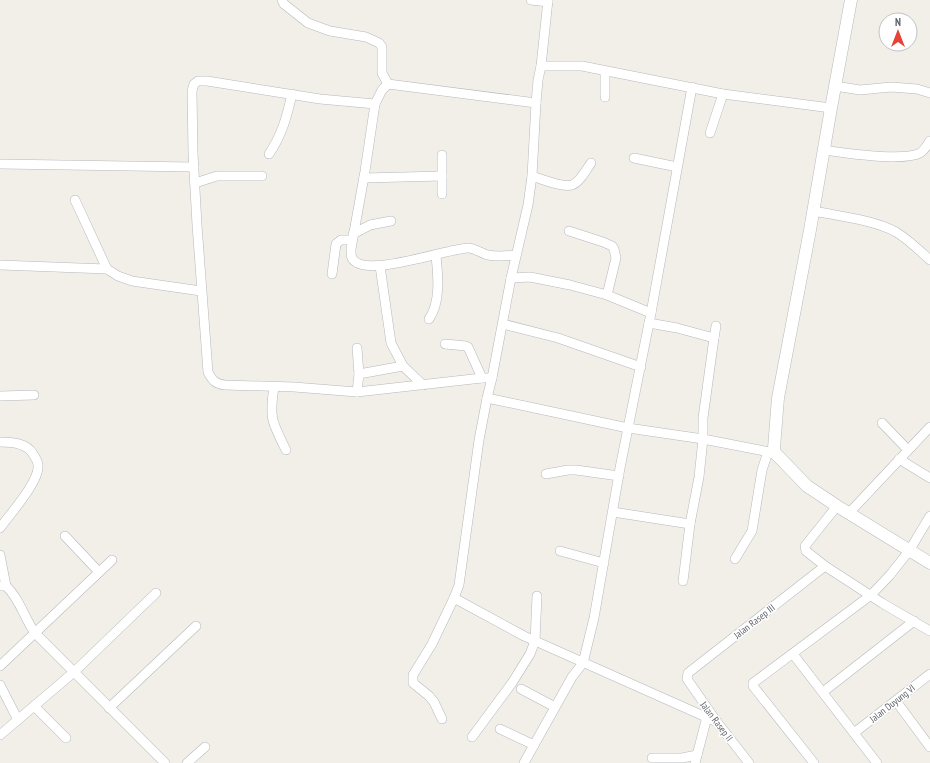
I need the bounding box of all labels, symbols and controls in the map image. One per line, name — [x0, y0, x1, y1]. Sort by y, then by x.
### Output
north arrow — [878, 12, 918, 52]
text: N — [895, 15, 901, 29]
street label: Jalan Rasep III — [730, 601, 778, 642]
street label: Jalan Duyung VI — [866, 681, 918, 726]
street label: Jalan Rasep II — [697, 698, 736, 744]

